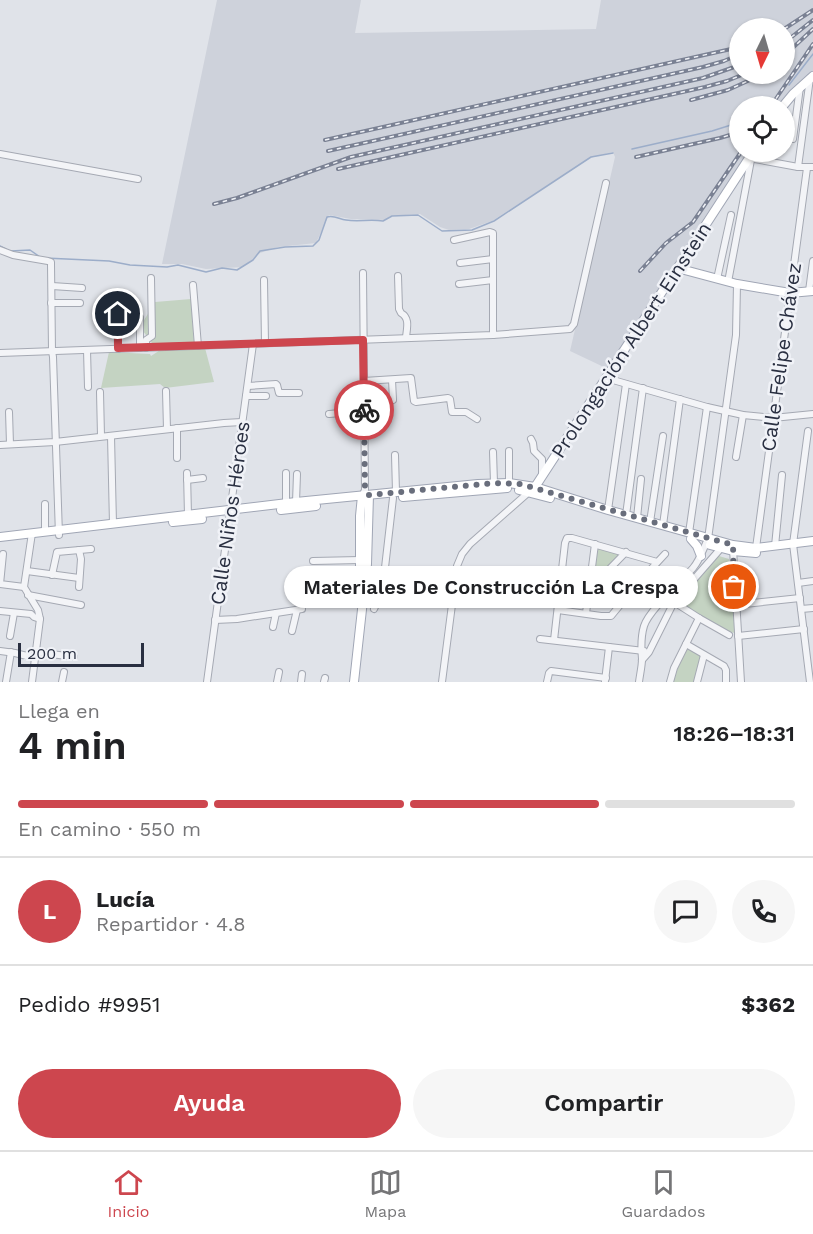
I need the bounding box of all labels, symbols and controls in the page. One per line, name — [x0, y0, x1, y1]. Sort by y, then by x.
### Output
north arrow — [729, 18, 795, 84]
map controls — [729, 18, 795, 162]
button: locate — [729, 96, 795, 162]
street label: Prolongación Albert Einstein — [546, 218, 716, 462]
street label: Calle Felipe Chávez — [756, 261, 806, 453]
pin — [92, 288, 143, 339]
icon: home — [101, 297, 134, 330]
courier — [334, 380, 394, 440]
icon: bike — [348, 394, 381, 427]
street label: Calle Niños Héroes — [205, 420, 255, 606]
pin — [708, 561, 759, 612]
callout: Materiales De Construcción La Crespa — [284, 566, 698, 608]
icon: bag — [717, 570, 750, 603]
text: Materiales De Construcción La Crespa — [303, 575, 679, 599]
scale bar — [18, 640, 144, 668]
text: 200 m — [27, 644, 77, 663]
text: Llega en — [18, 699, 100, 723]
text: 18:26–18:31 — [673, 721, 795, 746]
text: 4 min — [18, 723, 127, 768]
text: En camino · 550 m — [18, 817, 201, 841]
button: chat — [654, 880, 717, 943]
button: phone — [732, 880, 795, 943]
text: Lucía — [96, 887, 154, 912]
text: L — [43, 899, 56, 924]
text: Repartidor · 4.8 — [96, 912, 246, 936]
text: Pedido #9951 — [18, 992, 161, 1017]
text: $362 — [741, 992, 795, 1017]
button: Ayuda — [18, 1069, 401, 1138]
button: Compartir — [413, 1069, 795, 1138]
tab: Inicio — [108, 1166, 149, 1221]
tab: Mapa — [364, 1166, 406, 1221]
tab: Guardados — [621, 1166, 705, 1221]

